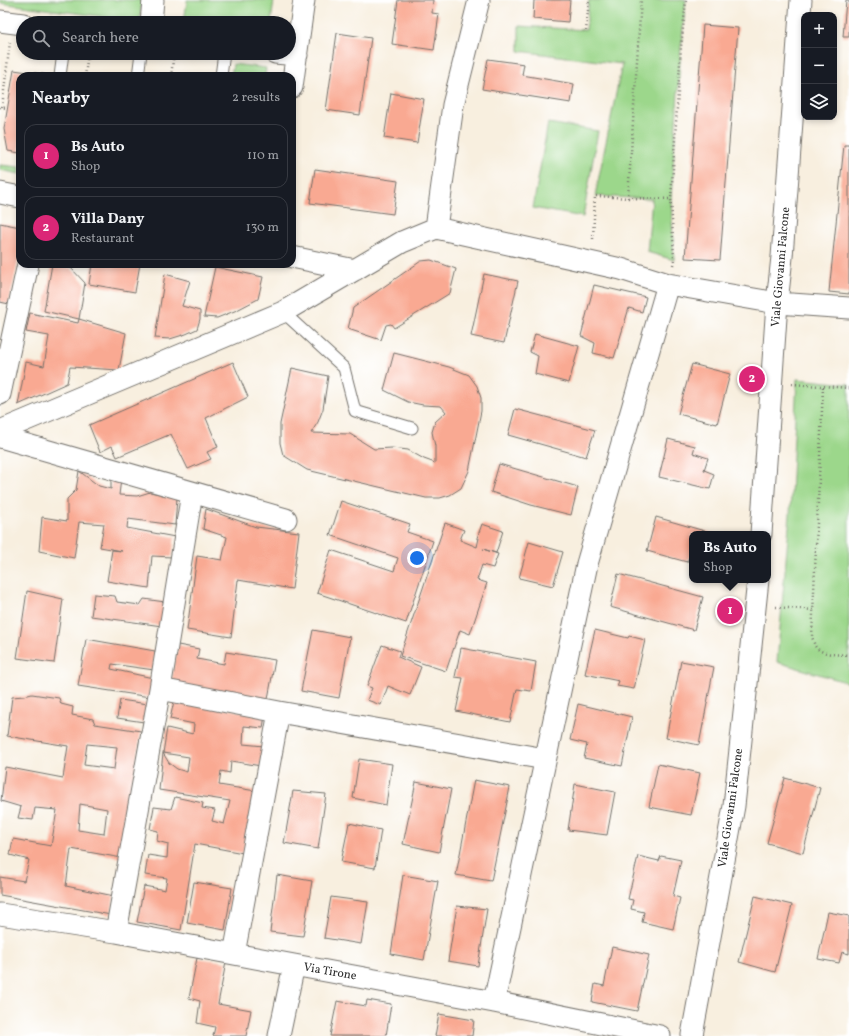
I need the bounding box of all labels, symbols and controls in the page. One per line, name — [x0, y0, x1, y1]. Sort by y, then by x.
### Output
map controls — [801, 12, 837, 120]
button: + — [801, 12, 837, 48]
search box — [16, 16, 296, 60]
icon: search — [30, 27, 52, 49]
text: Search here — [62, 28, 139, 49]
button: − — [801, 48, 837, 84]
button: layers — [801, 84, 837, 120]
text: Nearby — [32, 87, 90, 110]
text: 2 results — [232, 89, 280, 107]
text: Bs Auto — [71, 137, 125, 158]
text: 1 — [43, 147, 49, 165]
text: 110 m — [247, 147, 279, 165]
text: Shop — [71, 158, 100, 176]
street label: Viale Giovanni Falcone — [768, 206, 794, 328]
text: Villa Dany — [71, 209, 144, 230]
text: 2 — [43, 219, 49, 237]
text: 130 m — [246, 219, 279, 237]
text: Restaurant — [71, 230, 134, 248]
pin: 2 — [739, 364, 765, 394]
popup — [689, 531, 771, 583]
text: Bs Auto — [703, 538, 757, 559]
your location — [407, 548, 427, 568]
text: Shop — [703, 559, 733, 577]
pin: 1 — [717, 596, 743, 626]
street label: Viale Giovanni Falcone — [715, 747, 747, 869]
street label: Via Tirone — [302, 959, 358, 985]

